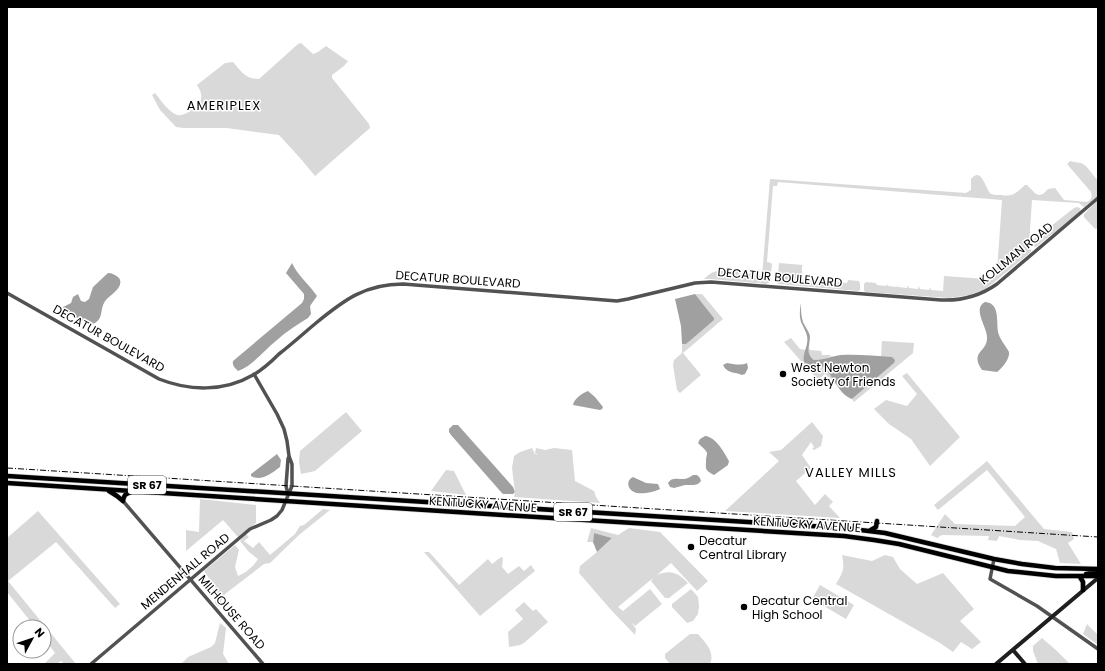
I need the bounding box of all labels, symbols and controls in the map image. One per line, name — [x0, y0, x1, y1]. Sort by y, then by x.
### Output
district label: AMERIPLEX — [187, 96, 261, 115]
street label: KOLLMAN ROAD — [976, 218, 1056, 288]
street label: DECATUR BOULEVARD — [717, 263, 843, 291]
street label: DECATUR BOULEVARD — [395, 266, 521, 292]
street label: DECATUR BOULEVARD — [50, 300, 168, 376]
place label: West Newton Society of Friends — [791, 359, 896, 390]
marker: West Newton Society of Friends — [778, 369, 788, 379]
district label: VALLEY MILLS — [805, 463, 897, 482]
road number: SR 67 — [128, 476, 166, 494]
street label: KENTUCKY AVENUE — [428, 492, 538, 516]
road number: SR 67 — [554, 503, 592, 521]
street label: KENTUCKY AVENUE — [752, 512, 862, 536]
street label: MENDENHALL ROAD — [137, 529, 233, 613]
place label: Decatur Central Library — [699, 532, 787, 563]
marker: Decatur Central Library — [686, 542, 696, 552]
street label: MILHOUSE ROAD — [195, 571, 269, 653]
place label: Decatur Central High School — [752, 592, 847, 623]
marker: Decatur Central High School — [739, 602, 749, 612]
north arrow — [12, 619, 52, 659]
text: N — [31, 624, 48, 641]

